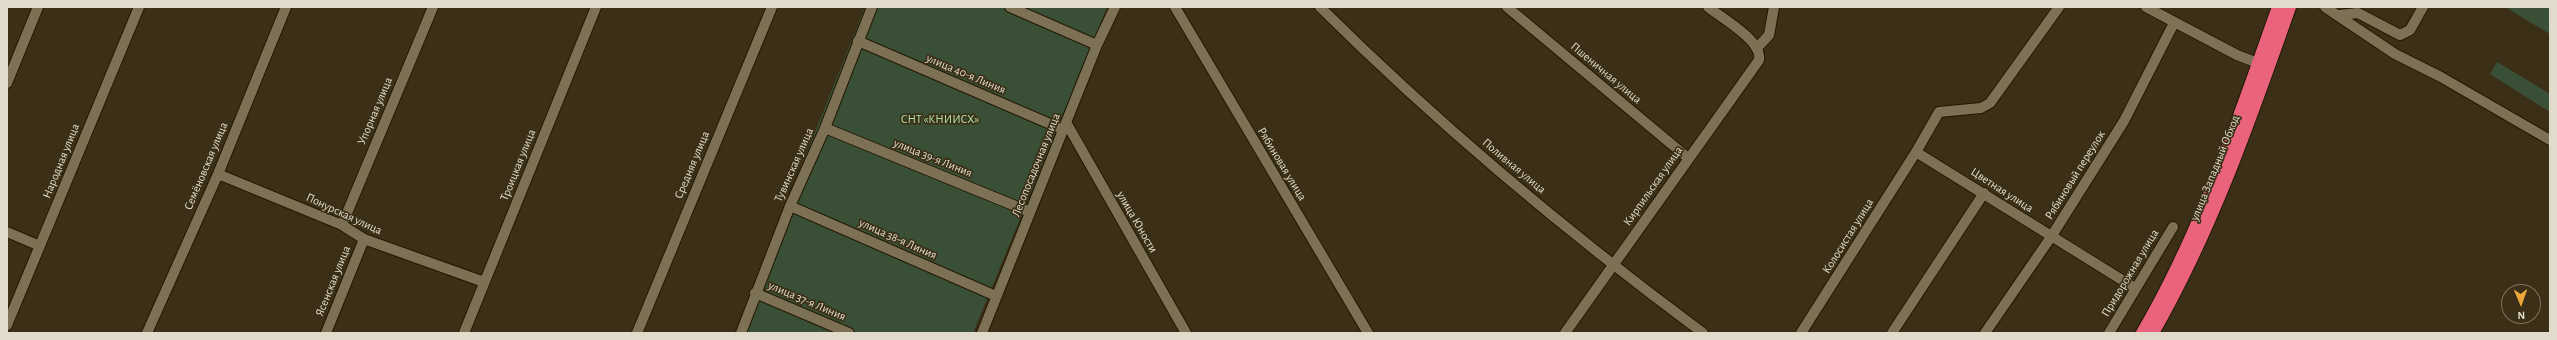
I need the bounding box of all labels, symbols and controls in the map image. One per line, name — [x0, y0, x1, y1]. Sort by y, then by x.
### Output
street label: Пшеничная улица — [1568, 39, 1644, 107]
street label: улица 40-я Линия — [924, 51, 1008, 97]
street label: Упорная улица — [354, 75, 396, 147]
street label: Лесопосадочная улица — [1009, 111, 1063, 219]
park label: СНТ «КНИИСХ» — [901, 112, 979, 126]
street label: улица Западный Обход — [2187, 113, 2243, 223]
street label: Семёновская улица — [181, 120, 231, 212]
street label: Народная улица — [39, 121, 83, 201]
street label: Рябиновая улица — [1254, 125, 1310, 203]
street label: Тувинская улица — [771, 126, 817, 204]
street label: Троицкая улица — [497, 127, 539, 203]
street label: Рябиновый переулок — [2042, 128, 2108, 222]
street label: Средняя улица — [671, 129, 713, 201]
street label: Поливная улица — [1479, 135, 1549, 197]
street label: улица 39-я Линия — [892, 136, 974, 180]
street label: Кирпильская улица — [1620, 143, 1686, 229]
street label: Цветная улица — [1968, 164, 2036, 216]
street label: улица Юности — [1114, 189, 1160, 255]
street label: Понурская улица — [304, 190, 384, 238]
street label: Колосистая улица — [1819, 196, 1877, 276]
street label: улица 38-я Линия — [857, 215, 939, 263]
street label: Придорожная улица — [2098, 227, 2162, 319]
street label: Ясенская улица — [312, 244, 354, 318]
street label: улица 37-я Линия — [766, 278, 848, 324]
north arrow — [2501, 284, 2541, 324]
text: N — [2517, 310, 2525, 321]

